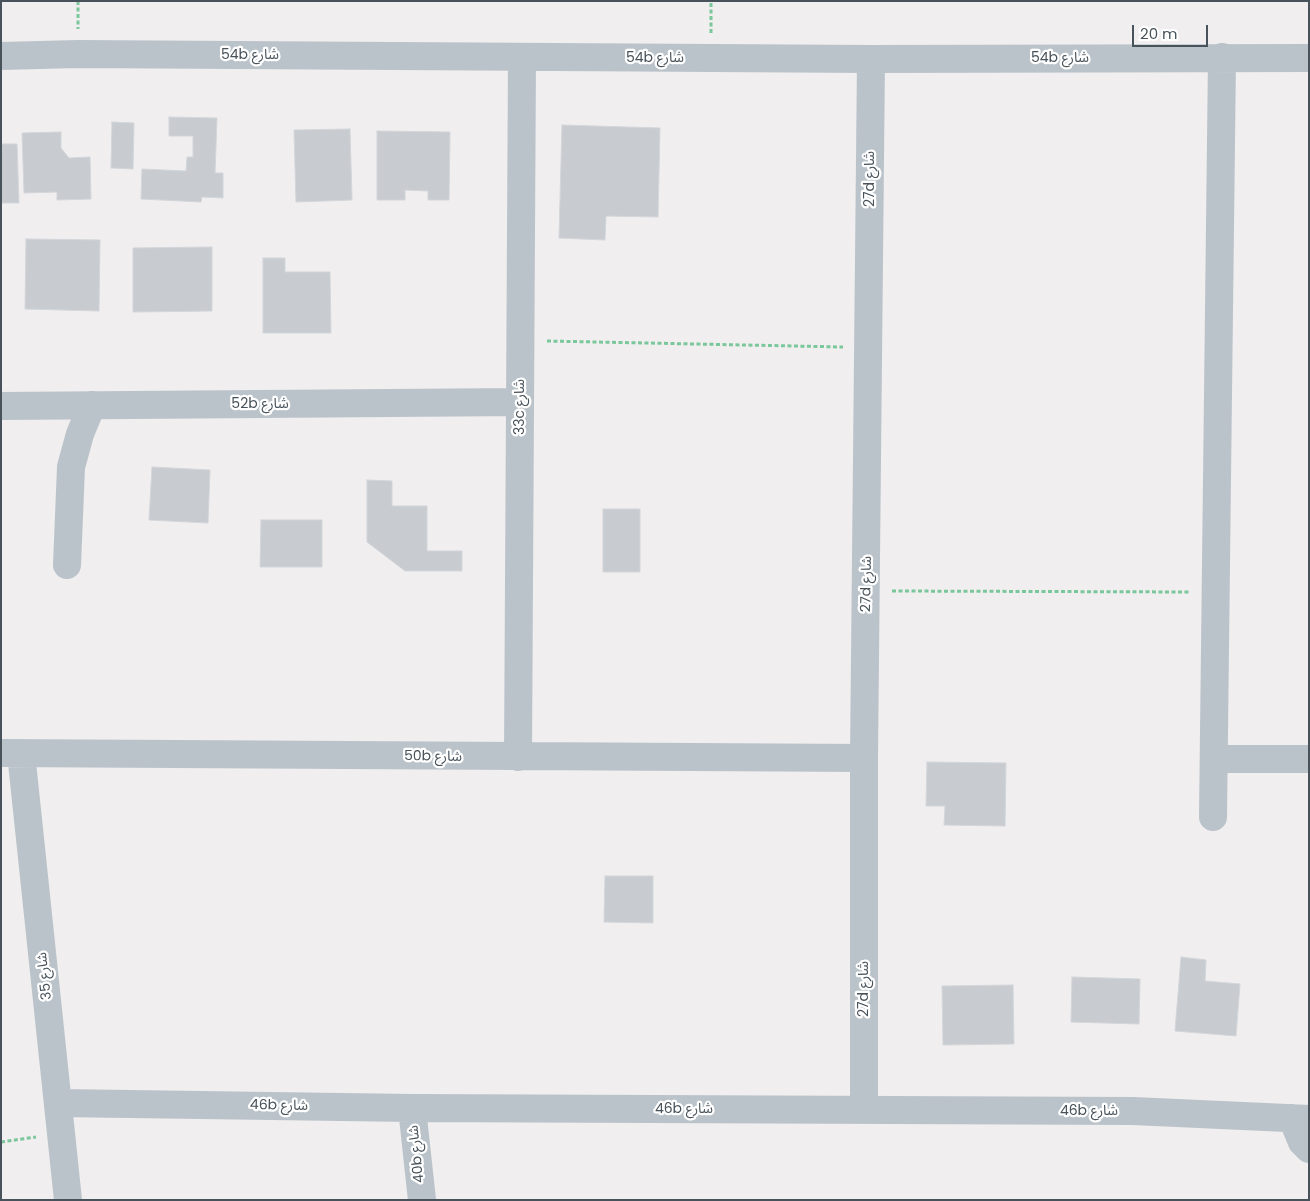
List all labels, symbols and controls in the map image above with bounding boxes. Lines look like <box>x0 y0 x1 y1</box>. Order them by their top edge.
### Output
scale bar <box>1135 15 1211 47</box>
text: 20 m <box>1140 23 1178 44</box>
street label: 54b شارع <box>221 47 279 63</box>
street label: 54b شارع <box>626 50 684 66</box>
street label: 54b شارع <box>1031 50 1089 66</box>
street label: 27d شارع <box>862 151 878 207</box>
street label: 33c شارع <box>512 379 528 435</box>
street label: 52b شارع <box>231 396 289 412</box>
street label: 27d شارع <box>858 556 876 612</box>
street label: 50b شارع <box>404 748 462 766</box>
street label: شارع 35 <box>34 951 56 1001</box>
street label: 27d شارع <box>856 961 872 1017</box>
street label: 46b شارع <box>250 1097 308 1115</box>
street label: 46b شارع <box>655 1101 713 1117</box>
street label: 46b شارع <box>1060 1103 1118 1119</box>
street label: 40b شارع <box>406 1124 428 1184</box>

